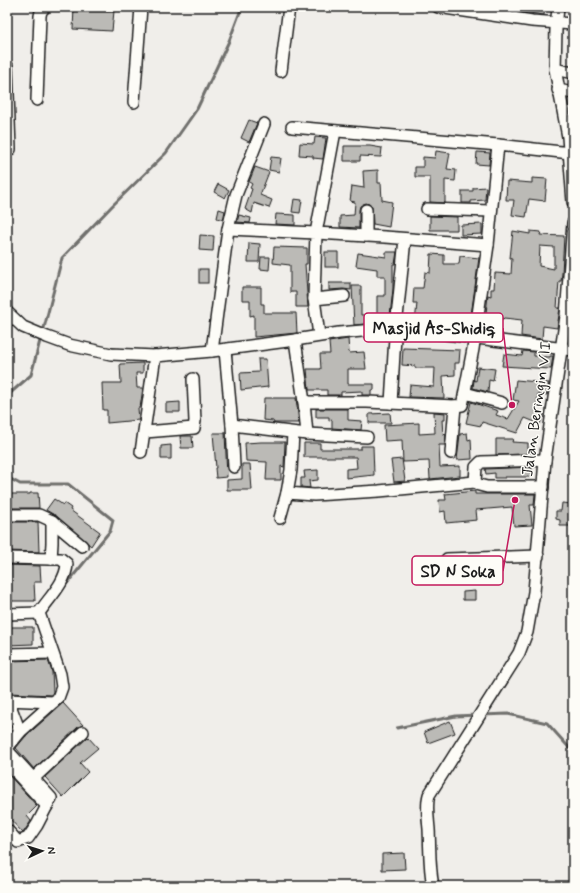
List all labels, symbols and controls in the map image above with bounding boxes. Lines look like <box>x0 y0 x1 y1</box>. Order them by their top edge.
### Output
callout: Masjid As-Shidiq <box>364 313 503 342</box>
text: Masjid As-Shidiq <box>373 318 496 341</box>
street label: Jalan Beringin VII <box>517 340 557 478</box>
callout: SD N Soka <box>412 556 503 585</box>
text: SD N Soka <box>420 561 496 583</box>
north arrow <box>22 831 62 871</box>
text: N <box>44 846 58 855</box>

